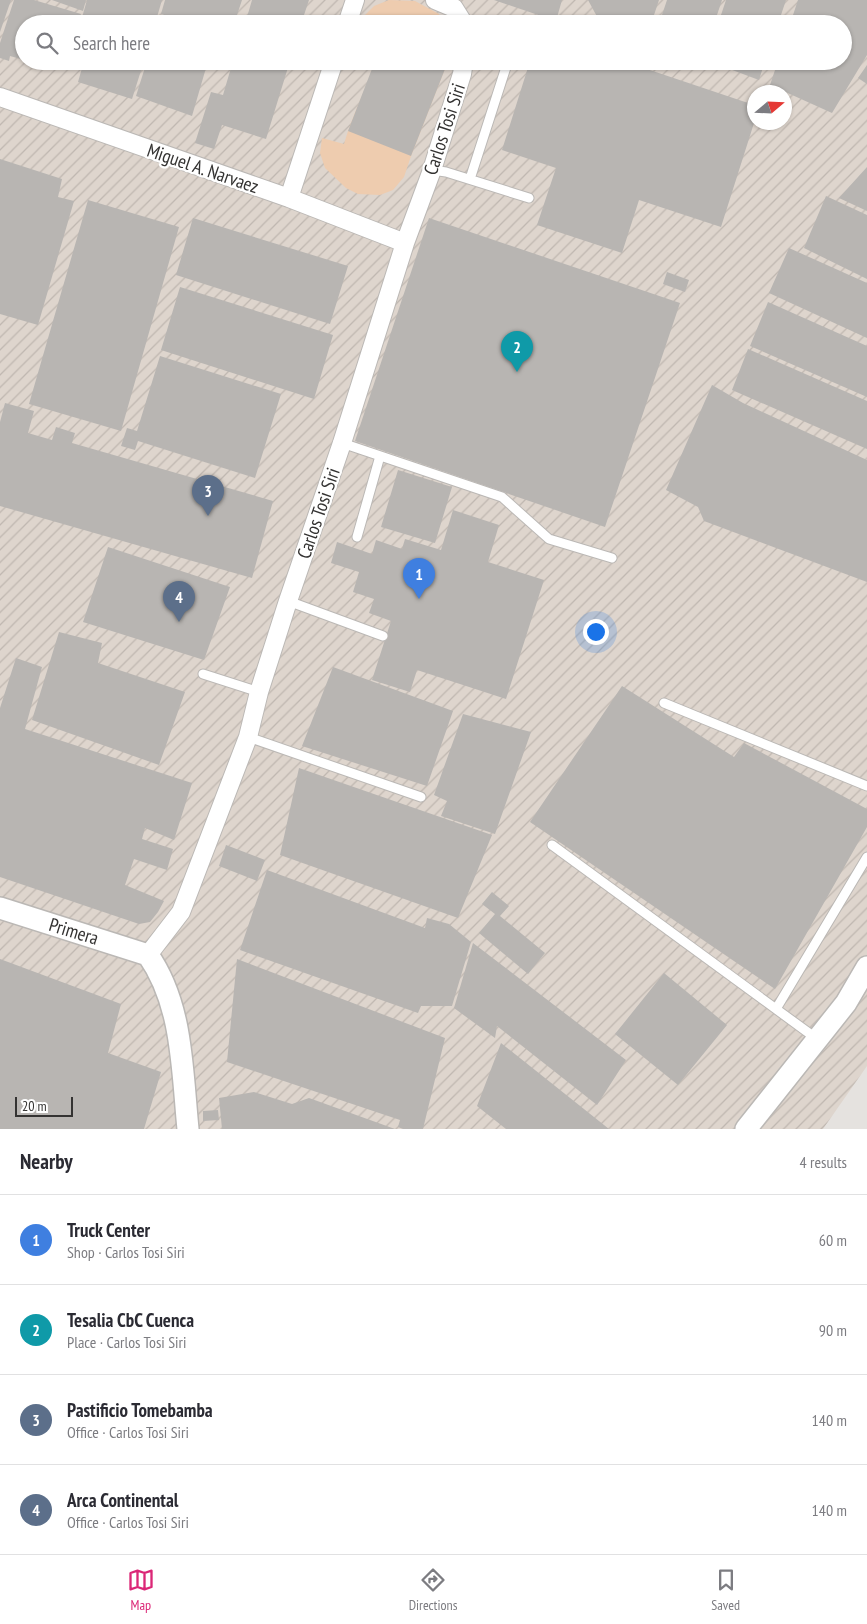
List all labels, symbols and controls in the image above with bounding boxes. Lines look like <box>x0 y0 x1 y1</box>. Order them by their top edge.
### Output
search box <box>15 15 852 70</box>
icon: search <box>33 29 61 57</box>
text: Search here <box>73 31 150 55</box>
street label: Carlos Tosi Siri <box>418 80 470 178</box>
north arrow <box>747 85 792 130</box>
street label: Miguel A. Narvaez <box>144 138 262 198</box>
pin: 2 <box>501 331 533 372</box>
street label: Carlos Tosi Siri <box>291 464 345 562</box>
pin: 3 <box>192 475 224 516</box>
pin: 1 <box>403 558 435 599</box>
pin: 4 <box>163 581 195 622</box>
your location <box>583 619 609 645</box>
street label: Primera <box>46 912 102 950</box>
scale bar <box>15 1094 72 1117</box>
text: 20 m <box>22 1097 47 1115</box>
text: Nearby <box>20 1148 73 1175</box>
text: 4 results <box>800 1152 847 1172</box>
text: Truck Center <box>67 1218 150 1242</box>
text: 1 <box>32 1230 40 1250</box>
text: 60 m <box>819 1230 847 1250</box>
text: Shop · Carlos Tosi Siri <box>67 1242 185 1262</box>
text: Tesalia CbC Cuenca <box>67 1308 194 1332</box>
text: 2 <box>32 1320 40 1340</box>
text: 90 m <box>819 1320 847 1340</box>
text: Place · Carlos Tosi Siri <box>67 1332 186 1352</box>
text: Pastificio Tomebamba <box>67 1398 213 1422</box>
text: 3 <box>32 1410 40 1430</box>
text: 140 m <box>812 1410 847 1430</box>
text: Office · Carlos Tosi Siri <box>67 1422 189 1442</box>
text: Arca Continental <box>67 1488 178 1512</box>
text: 4 <box>32 1500 40 1520</box>
text: 140 m <box>812 1500 847 1520</box>
text: Office · Carlos Tosi Siri <box>67 1512 189 1532</box>
tab: Map <box>127 1566 155 1614</box>
tab: Directions <box>409 1566 457 1614</box>
tab: Saved <box>711 1566 740 1614</box>

